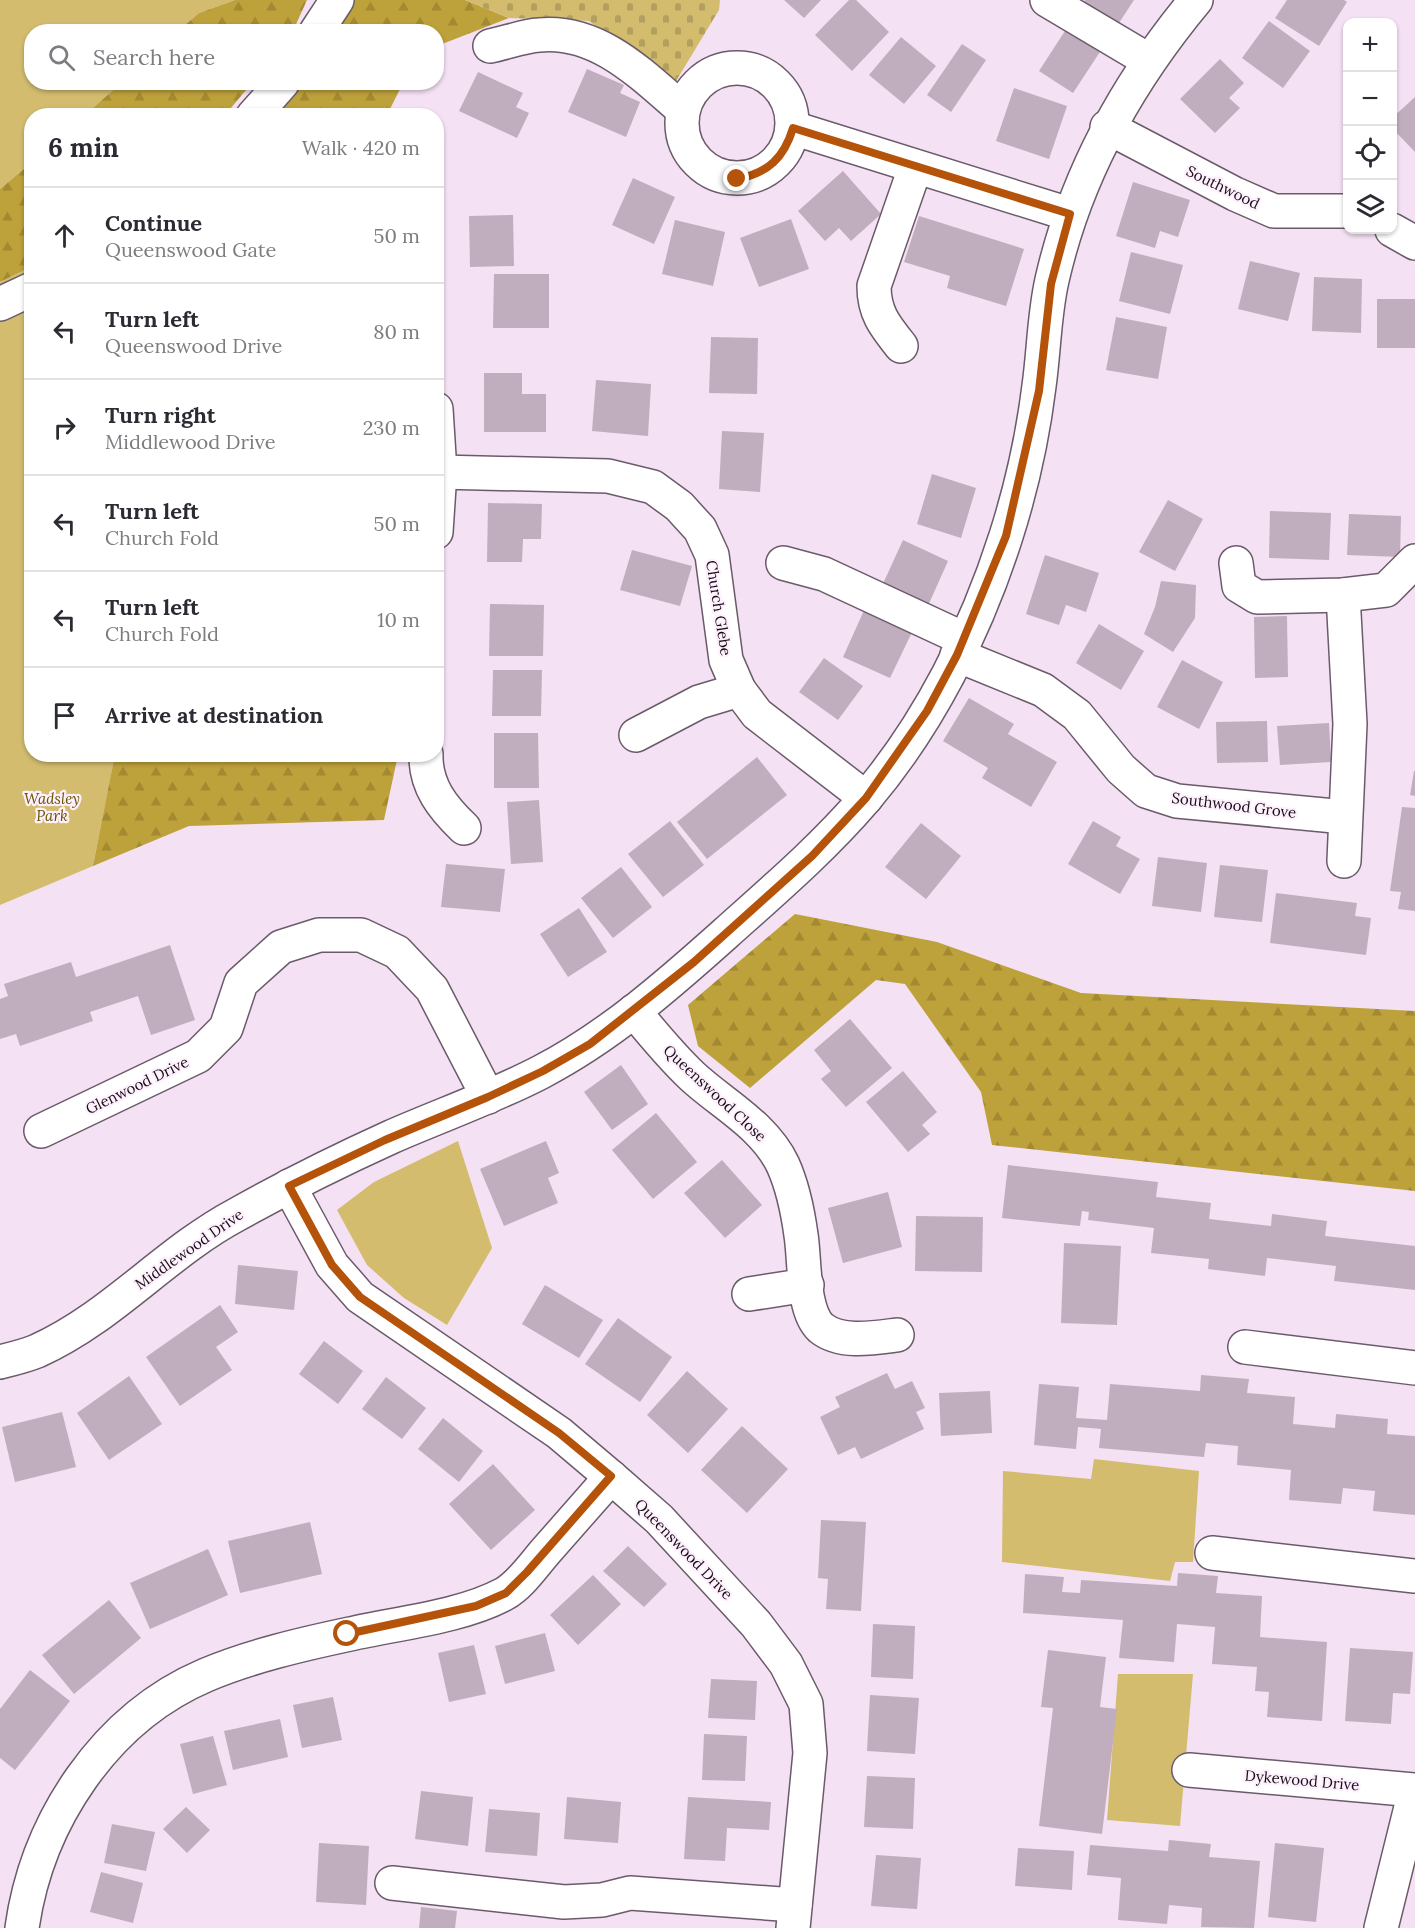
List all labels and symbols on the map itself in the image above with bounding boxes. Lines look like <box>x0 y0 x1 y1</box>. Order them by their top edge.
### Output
street label: Southwood <box>1183 161 1263 213</box>
route end <box>723 165 749 191</box>
street label: Church Glebe <box>702 559 736 657</box>
street label: Southwood Grove <box>1171 788 1297 822</box>
park label: Wadsley Park <box>24 789 80 825</box>
street label: Queenswood Close <box>660 1040 770 1146</box>
street label: Glenwood Drive <box>82 1052 192 1118</box>
street label: Middlewood Drive <box>131 1205 247 1293</box>
street label: Queenswood Drive <box>631 1495 737 1603</box>
route start <box>333 1620 359 1646</box>
street label: Dykewood Drive <box>1244 1766 1360 1794</box>

